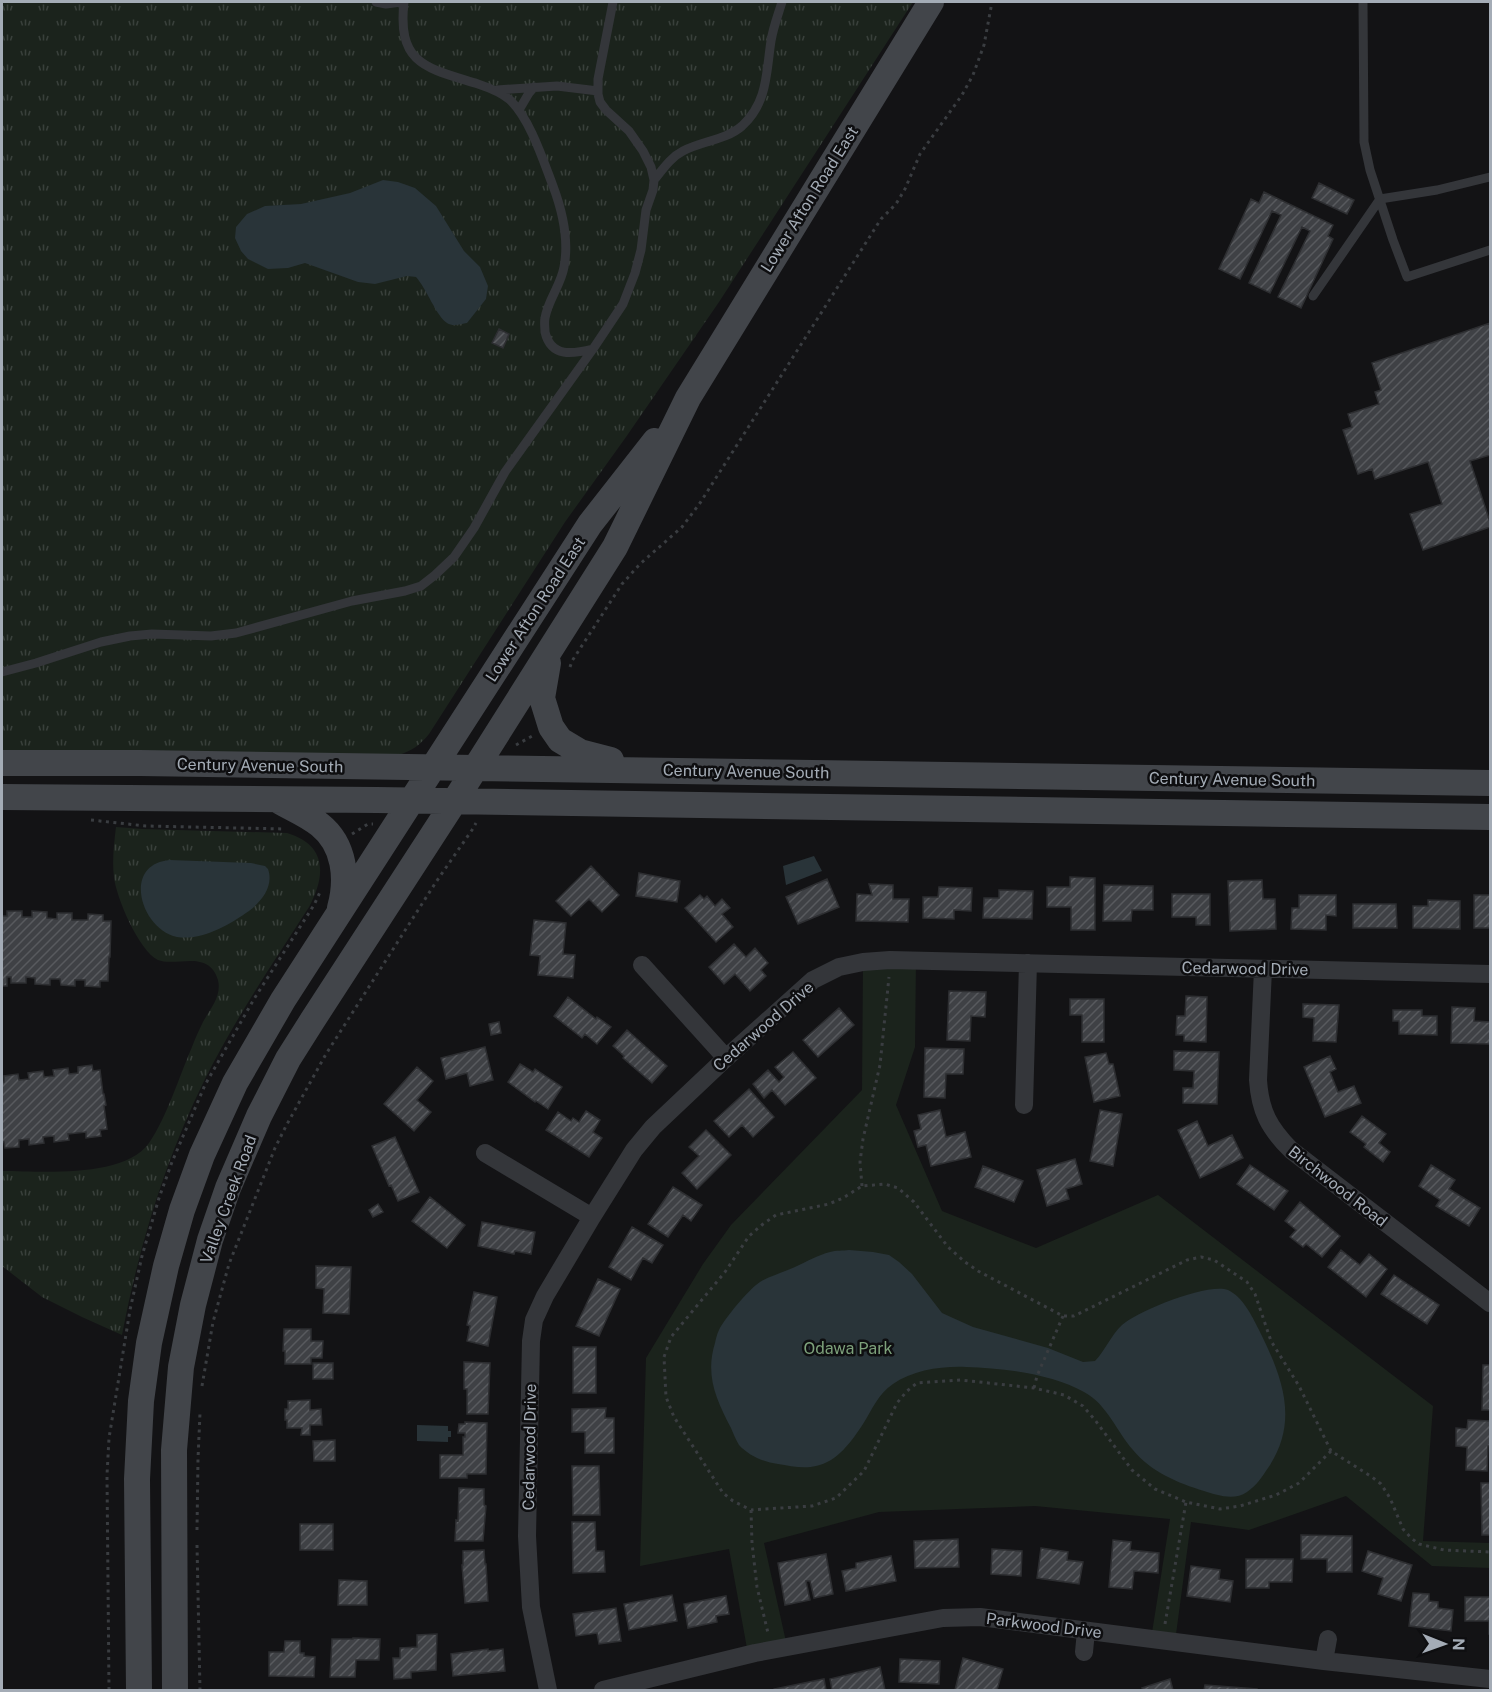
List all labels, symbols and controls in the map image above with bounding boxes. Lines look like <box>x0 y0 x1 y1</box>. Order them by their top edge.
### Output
street label: Lower Afton Road East <box>757 123 862 276</box>
street label: Lower Afton Road East <box>482 533 589 685</box>
street label: Century Avenue South <box>177 755 343 776</box>
street label: Century Avenue South <box>663 761 829 782</box>
street label: Century Avenue South <box>1149 769 1315 790</box>
street label: Cedarwood Drive <box>1181 958 1309 979</box>
street label: Cedarwood Drive <box>709 978 818 1075</box>
street label: Valley Creek Road <box>196 1132 261 1266</box>
street label: Birchwood Road <box>1284 1142 1391 1231</box>
park label: Odawa Park <box>804 1339 892 1358</box>
street label: Cedarwood Drive <box>519 1383 540 1511</box>
street label: Parkwood Drive <box>985 1609 1103 1642</box>
north arrow <box>1414 1614 1474 1674</box>
text: N <box>1449 1638 1468 1651</box>

